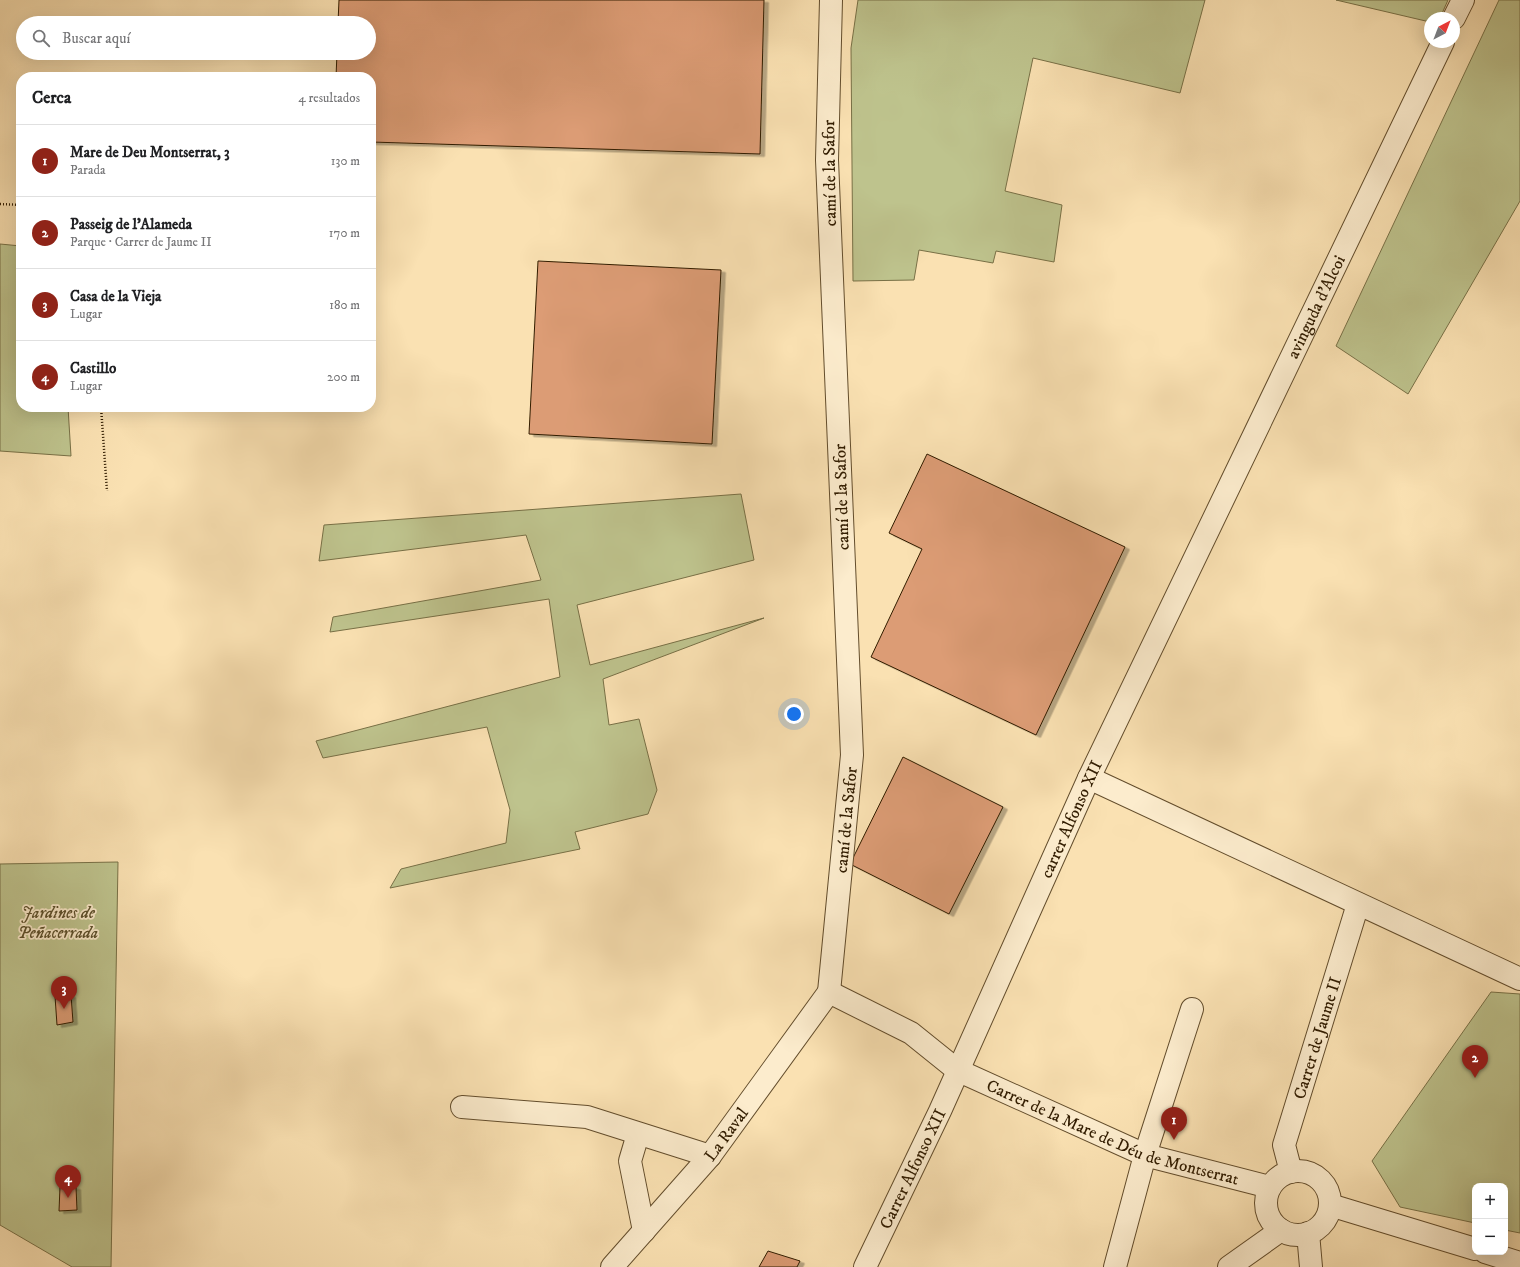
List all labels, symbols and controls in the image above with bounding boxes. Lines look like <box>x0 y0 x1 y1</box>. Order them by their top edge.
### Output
north arrow <box>1424 12 1460 48</box>
search box <box>16 16 376 60</box>
icon: search <box>30 27 52 49</box>
text: Buscar aquí <box>62 29 130 48</box>
text: Cerca <box>32 87 71 109</box>
text: 4 resultados <box>298 90 360 106</box>
street label: camí de la Safor <box>818 119 842 226</box>
text: Mare de Deu Montserrat, 3 <box>70 143 230 162</box>
text: 1 <box>43 153 47 169</box>
text: 130 m <box>331 153 360 169</box>
text: Parada <box>70 162 105 178</box>
text: Passeig de l'Alameda <box>70 215 192 234</box>
text: 2 <box>42 225 48 241</box>
text: 170 m <box>329 225 360 241</box>
text: Parque · Carrer de Jaume II <box>70 234 212 250</box>
street label: avinguda d'Alcoi <box>1282 252 1351 362</box>
text: Casa de la Vieja <box>70 287 161 306</box>
text: 3 <box>43 297 47 313</box>
text: 180 m <box>329 297 360 313</box>
text: Lugar <box>70 306 102 322</box>
text: Castillo <box>70 359 116 378</box>
text: 4 <box>41 369 49 385</box>
text: 200 m <box>327 369 360 385</box>
text: Lugar <box>70 378 102 394</box>
street label: camí de la Safor <box>829 443 855 551</box>
your location <box>784 704 804 724</box>
street label: carrer Alfonso XII <box>1036 757 1108 882</box>
street label: camí de la Safor <box>831 765 863 874</box>
park label: Jardines de Peñacerrada <box>18 902 98 944</box>
street label: Carrer de Jaume II <box>1289 974 1347 1102</box>
pin: 3 <box>51 976 77 1009</box>
pin: 2 <box>1462 1045 1488 1078</box>
street label: Carrer de la Mare de Déu de Montserrat <box>983 1075 1242 1191</box>
street label: La Raval <box>700 1103 754 1166</box>
street label: Carrer Alfonso XII <box>875 1106 951 1233</box>
pin: 1 <box>1161 1107 1187 1140</box>
pin: 4 <box>55 1165 81 1198</box>
map controls <box>1472 1183 1508 1255</box>
button: + <box>1472 1183 1508 1219</box>
button: − <box>1472 1219 1508 1255</box>

